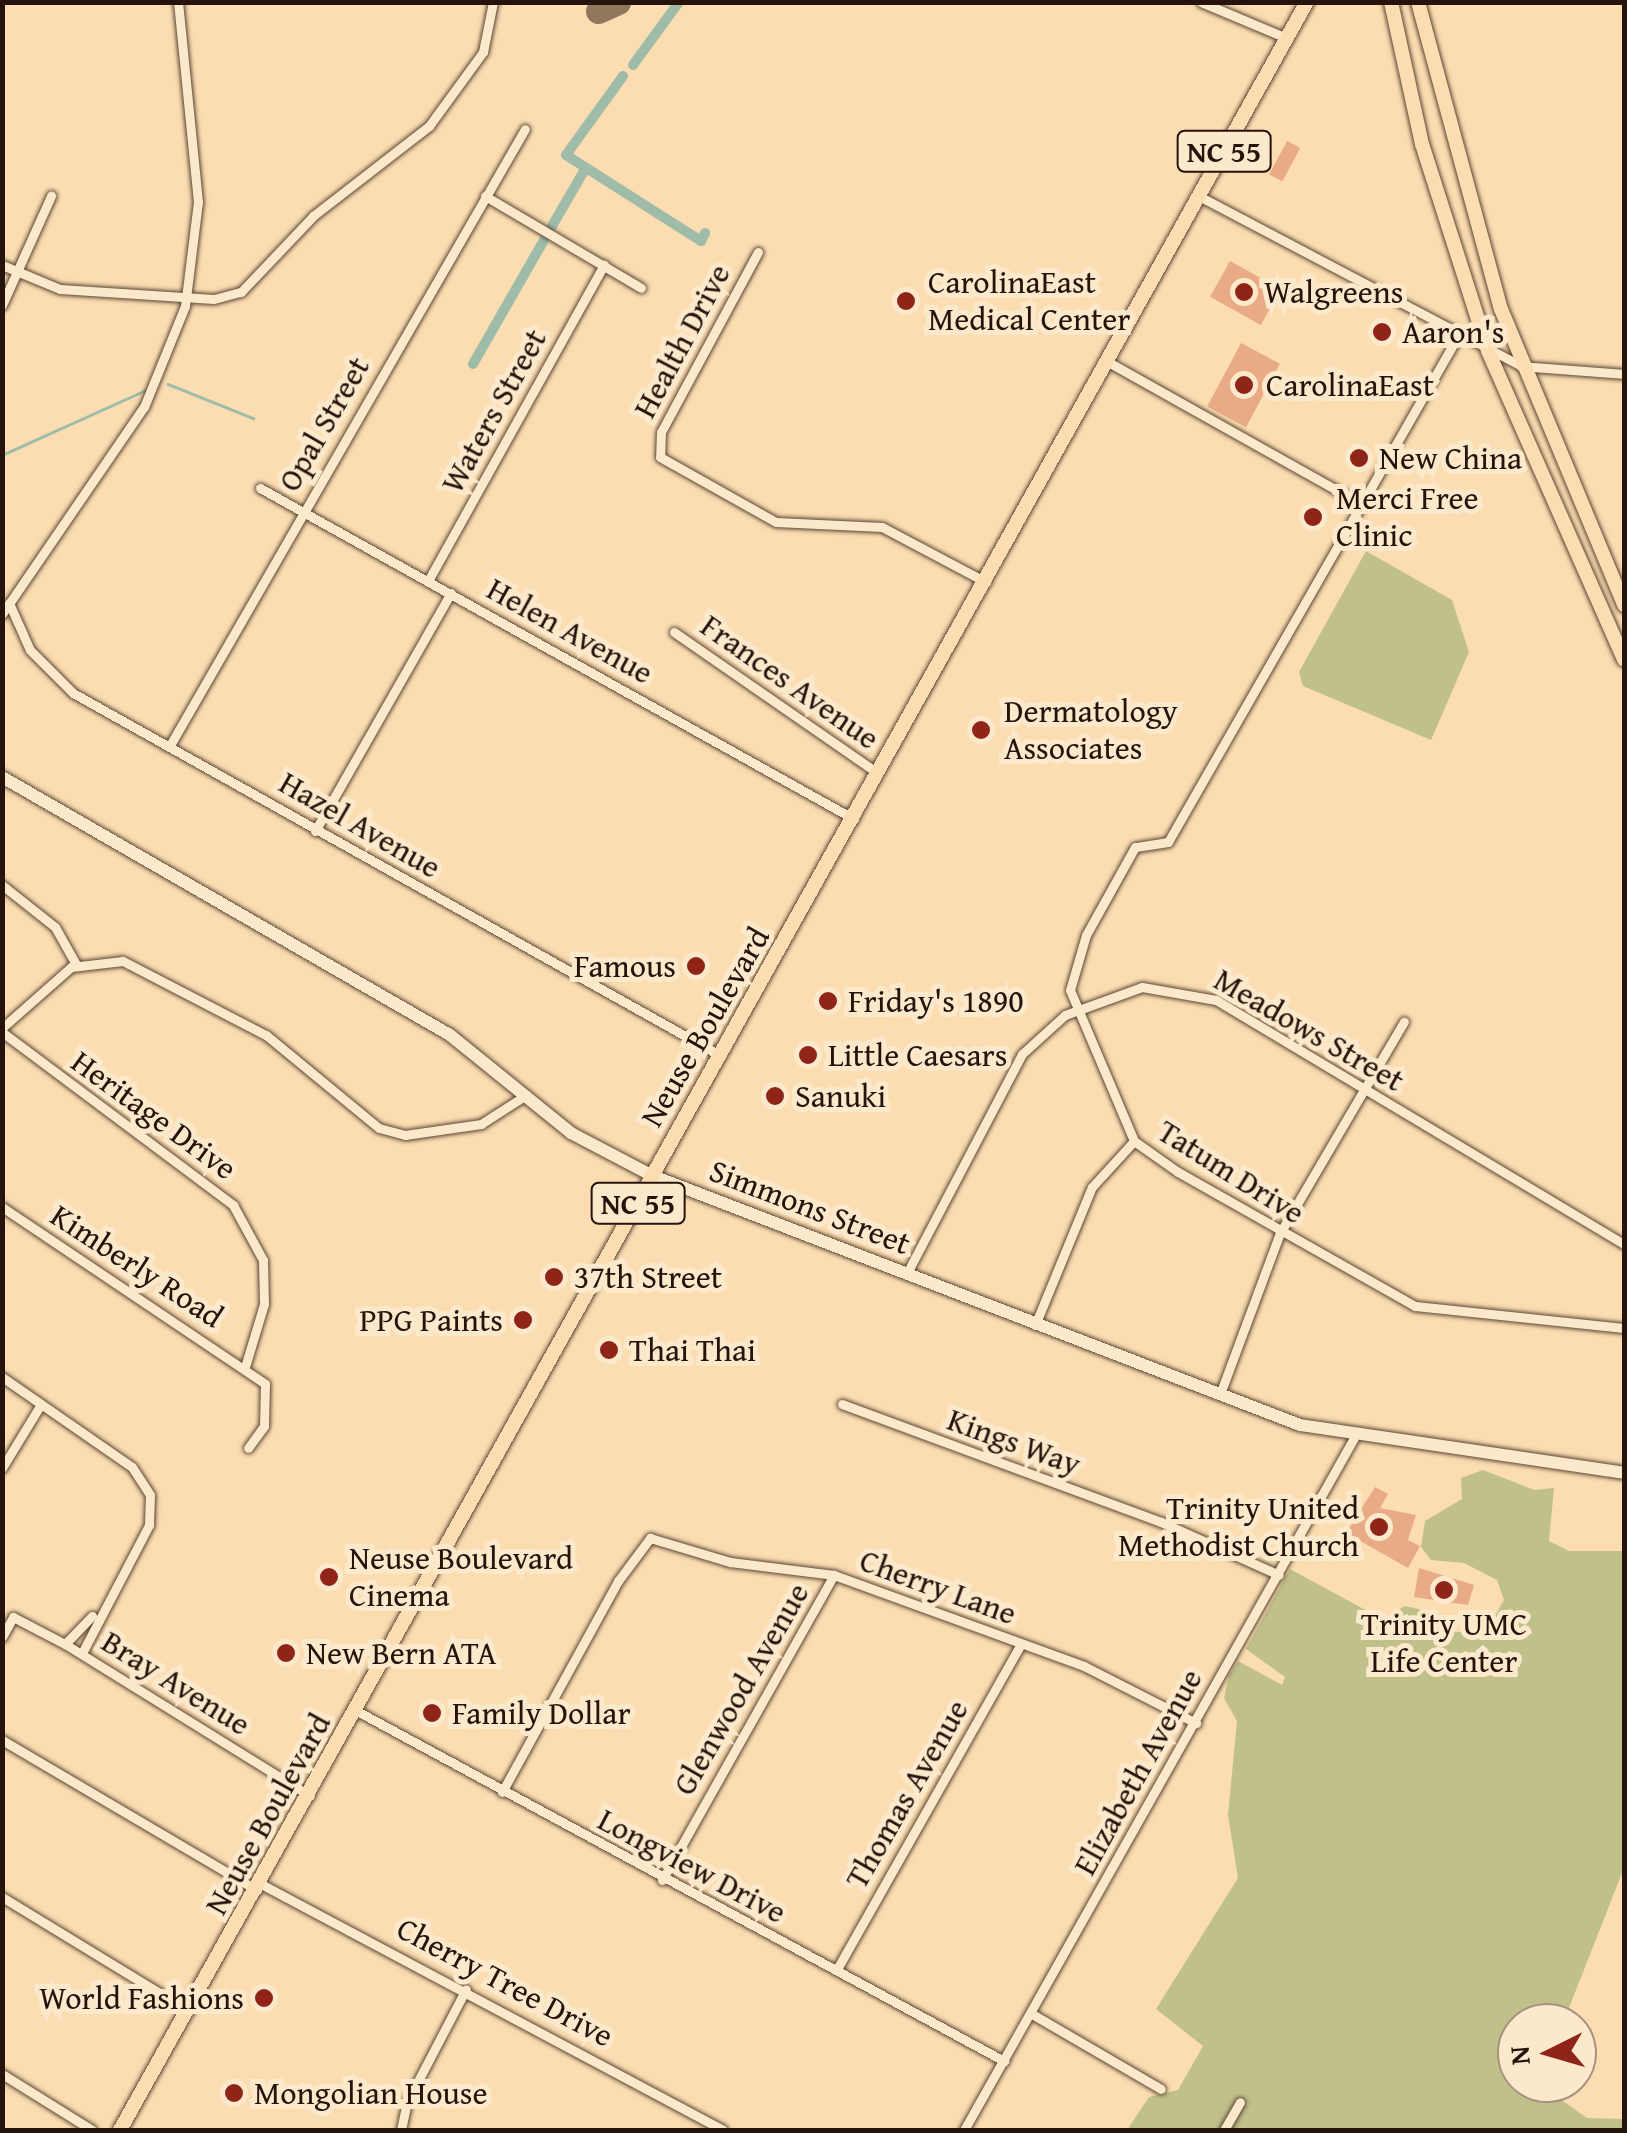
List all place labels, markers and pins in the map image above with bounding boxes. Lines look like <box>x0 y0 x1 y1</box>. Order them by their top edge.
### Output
place label: CarolinaEast Medical Center <box>928 264 1131 339</box>
place label: Walgreens <box>1264 273 1403 311</box>
marker: Walgreens <box>1233 281 1255 303</box>
marker: CarolinaEast Medical Center <box>893 288 919 314</box>
place label: Aaron's <box>1402 313 1504 351</box>
marker: Aaron's <box>1371 321 1393 343</box>
place label: CarolinaEast <box>1266 366 1434 404</box>
marker: CarolinaEast <box>1231 372 1257 398</box>
place label: New China <box>1379 439 1522 477</box>
marker: New China <box>1348 447 1370 469</box>
place label: Merci Free Clinic <box>1336 480 1479 555</box>
marker: Merci Free Clinic <box>1300 504 1326 530</box>
place label: Dermatology Associates <box>1004 693 1178 768</box>
marker: Dermatology Associates <box>968 717 994 743</box>
place label: Famous <box>574 947 676 985</box>
marker: Famous <box>685 955 707 977</box>
place label: Friday's 1890 <box>848 982 1024 1020</box>
marker: Friday's 1890 <box>817 990 839 1012</box>
place label: Little Caesars <box>828 1036 1007 1074</box>
marker: Little Caesars <box>797 1044 819 1066</box>
place label: Sanuki <box>795 1077 886 1115</box>
marker: Sanuki <box>764 1085 786 1107</box>
place label: 37th Street <box>574 1258 722 1296</box>
marker: 37th Street <box>543 1266 565 1288</box>
place label: PPG Paints <box>359 1301 503 1339</box>
marker: PPG Paints <box>512 1309 534 1331</box>
place label: Thai Thai <box>629 1331 756 1369</box>
marker: Thai Thai <box>598 1339 620 1361</box>
place label: Trinity United Methodist Church <box>1118 1490 1359 1565</box>
marker: Trinity United Methodist Church <box>1368 1516 1390 1538</box>
place label: Neuse Boulevard Cinema <box>349 1540 573 1615</box>
marker: Neuse Boulevard Cinema <box>318 1566 340 1588</box>
marker: Trinity UMC Life Center <box>1433 1579 1455 1601</box>
place label: Trinity UMC Life Center <box>1361 1606 1527 1681</box>
place label: New Bern ATA <box>306 1634 496 1672</box>
marker: New Bern ATA <box>275 1642 297 1664</box>
place label: Family Dollar <box>452 1694 631 1732</box>
marker: Family Dollar <box>421 1702 443 1724</box>
place label: World Fashions <box>39 1979 244 2017</box>
marker: World Fashions <box>253 1987 275 2009</box>
place label: Mongolian House <box>254 2074 487 2112</box>
marker: Mongolian House <box>223 2082 245 2104</box>

